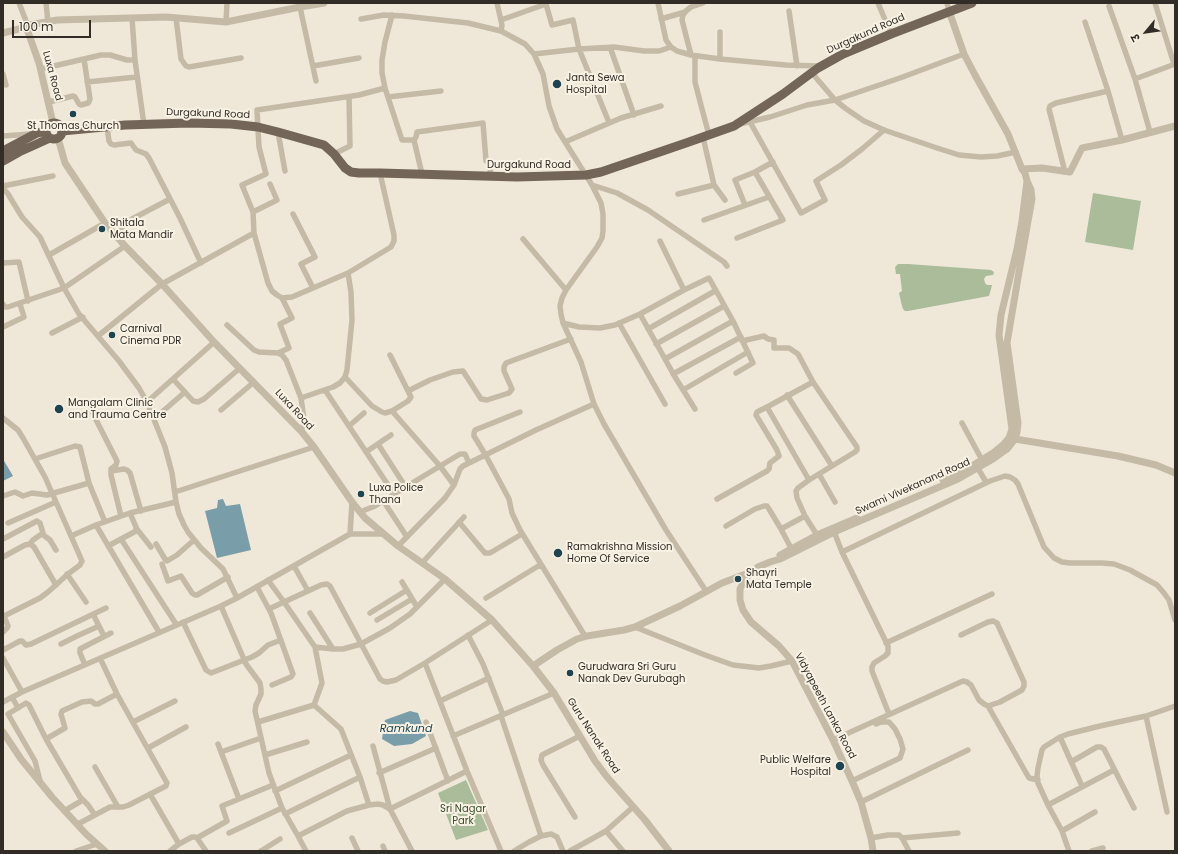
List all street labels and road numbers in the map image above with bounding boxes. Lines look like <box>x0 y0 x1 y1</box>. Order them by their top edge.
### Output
street label: Durgakund Road <box>825 11 907 57</box>
street label: Luxa Road <box>40 50 64 102</box>
street label: Durgakund Road <box>166 107 250 121</box>
street label: Durgakund Road <box>487 159 571 171</box>
street label: Luxa Road <box>272 387 316 433</box>
street label: Swami Vivekanand Road <box>854 456 972 518</box>
street label: Vidyapeeth Lanka Road <box>792 651 858 761</box>
street label: Guru Nanak Road <box>564 696 622 776</box>

